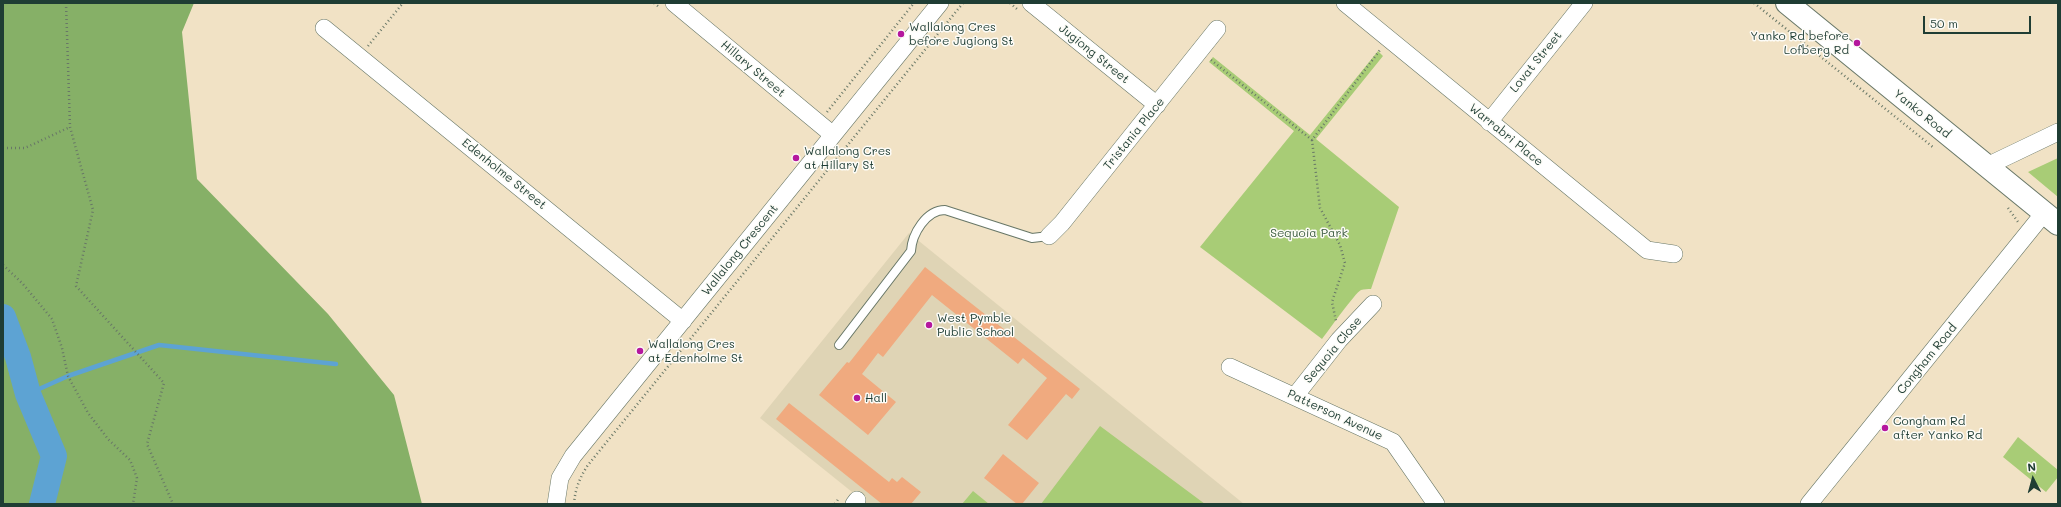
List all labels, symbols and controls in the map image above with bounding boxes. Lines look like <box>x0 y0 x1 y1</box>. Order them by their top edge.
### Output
scale bar <box>1925 8 2033 34</box>
text: 50 m <box>1930 15 1958 31</box>
place label: Wallalong Cres before Jugiong St <box>909 20 1014 48</box>
street label: Jugiong Street <box>1056 21 1132 87</box>
street label: Lovat Street <box>1507 28 1565 96</box>
marker: Wallalong Cres before Jugiong St <box>896 29 906 39</box>
place label: Yanko Rd before Lofberg Rd <box>1750 29 1849 57</box>
street label: Hillary Street <box>718 38 788 100</box>
marker: Yanko Rd before Lofberg Rd <box>1852 38 1862 48</box>
street label: Yanko Road <box>1891 87 1953 141</box>
street label: Tristania Place <box>1100 95 1168 173</box>
street label: Warrabri Place <box>1466 101 1546 169</box>
street label: Edenholme Street <box>459 136 549 212</box>
place label: Wallalong Cres at Hillary St <box>804 144 891 172</box>
marker: Wallalong Cres at Hillary St <box>791 153 801 163</box>
street label: Wallalong Crescent <box>699 201 781 299</box>
park label: Sequoia Park <box>1270 226 1348 240</box>
place label: West Pymble Public School <box>937 311 1014 339</box>
street label: Sequoia Close <box>1301 314 1365 386</box>
marker: West Pymble Public School <box>924 320 934 330</box>
street label: Congham Road <box>1894 321 1960 397</box>
place label: Wallalong Cres at Edenholme St <box>648 337 743 365</box>
marker: Wallalong Cres at Edenholme St <box>635 346 645 356</box>
street label: Patterson Avenue <box>1285 387 1385 443</box>
place label: Hall <box>865 391 887 405</box>
marker: Hall <box>852 393 862 403</box>
place label: Congham Rd after Yanko Rd <box>1893 414 1982 442</box>
marker: Congham Rd after Yanko Rd <box>1880 423 1890 433</box>
north arrow <box>2013 459 2053 499</box>
text: N <box>2027 459 2037 474</box>

